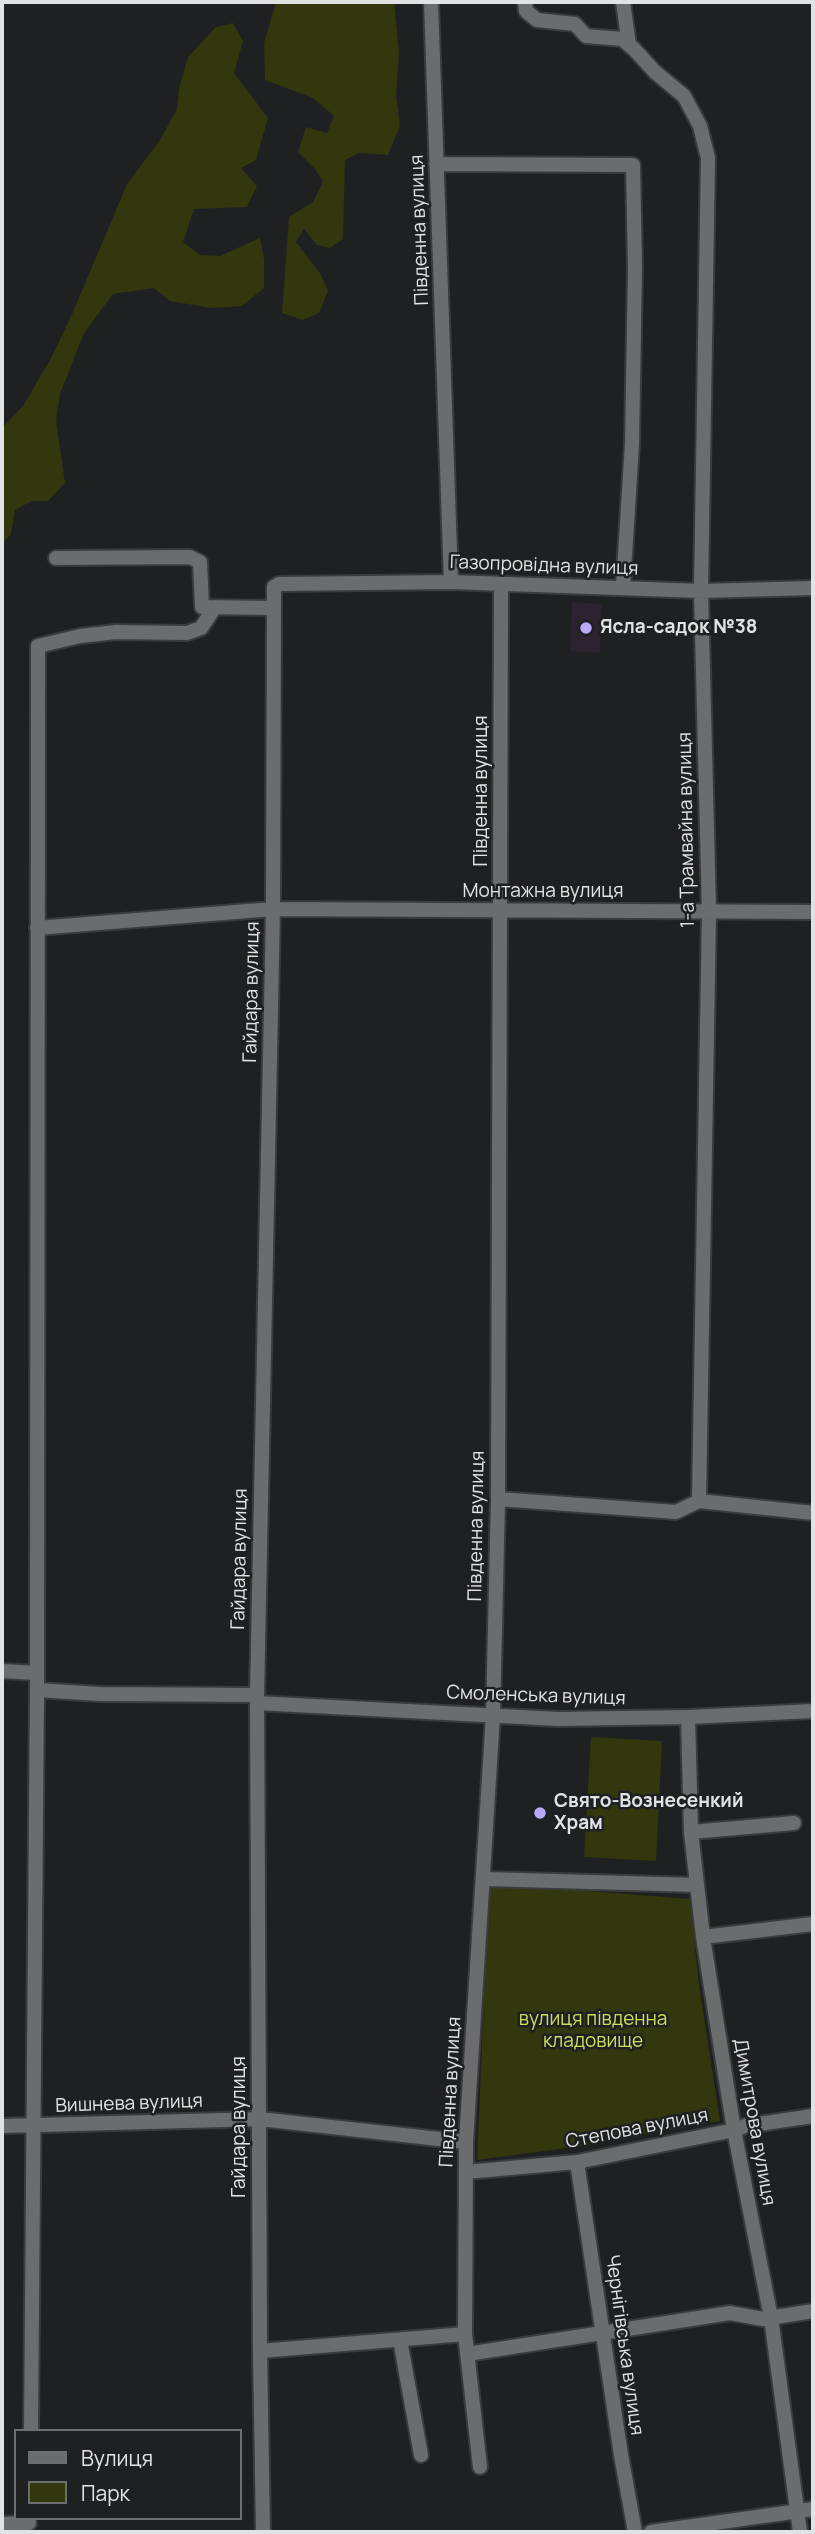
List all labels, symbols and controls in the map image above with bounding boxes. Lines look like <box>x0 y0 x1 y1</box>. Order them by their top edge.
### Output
street label: Південна вулиця <box>406 154 434 306</box>
street label: Газопровідна вулиця <box>449 551 639 581</box>
place label: Ясла-садок №38 <box>600 617 757 639</box>
marker: Ясла-садок №38 <box>578 620 594 636</box>
street label: Південна вулиця <box>471 716 493 866</box>
street label: 1-а Трамвайна вулиця <box>674 732 700 928</box>
street label: Монтажна вулиця <box>463 881 623 903</box>
street label: Гайдара вулиця <box>239 921 265 1063</box>
street label: Південна вулиця <box>464 1450 490 1602</box>
street label: Гайдара вулиця <box>227 1488 253 1630</box>
street label: Смоленська вулиця <box>446 1681 626 1711</box>
place label: Свято-Вознесенкий Храм <box>554 1791 743 1835</box>
marker: Свято-Вознесенкий Храм <box>532 1805 548 1821</box>
park label: вулиця південна кладовище <box>519 2009 667 2053</box>
street label: Південна вулиця <box>436 2016 466 2168</box>
street label: Димитрова вулиця <box>728 2037 780 2207</box>
street label: Гайдара вулиця <box>229 2056 251 2198</box>
street label: Вишнева вулиця <box>55 2090 203 2118</box>
street label: Степова вулиця <box>564 2104 710 2154</box>
street label: Чернігівська вулиця <box>600 2253 648 2437</box>
legend <box>14 2429 242 2520</box>
text: Вулиця <box>81 2444 153 2472</box>
text: Парк <box>81 2479 130 2507</box>

